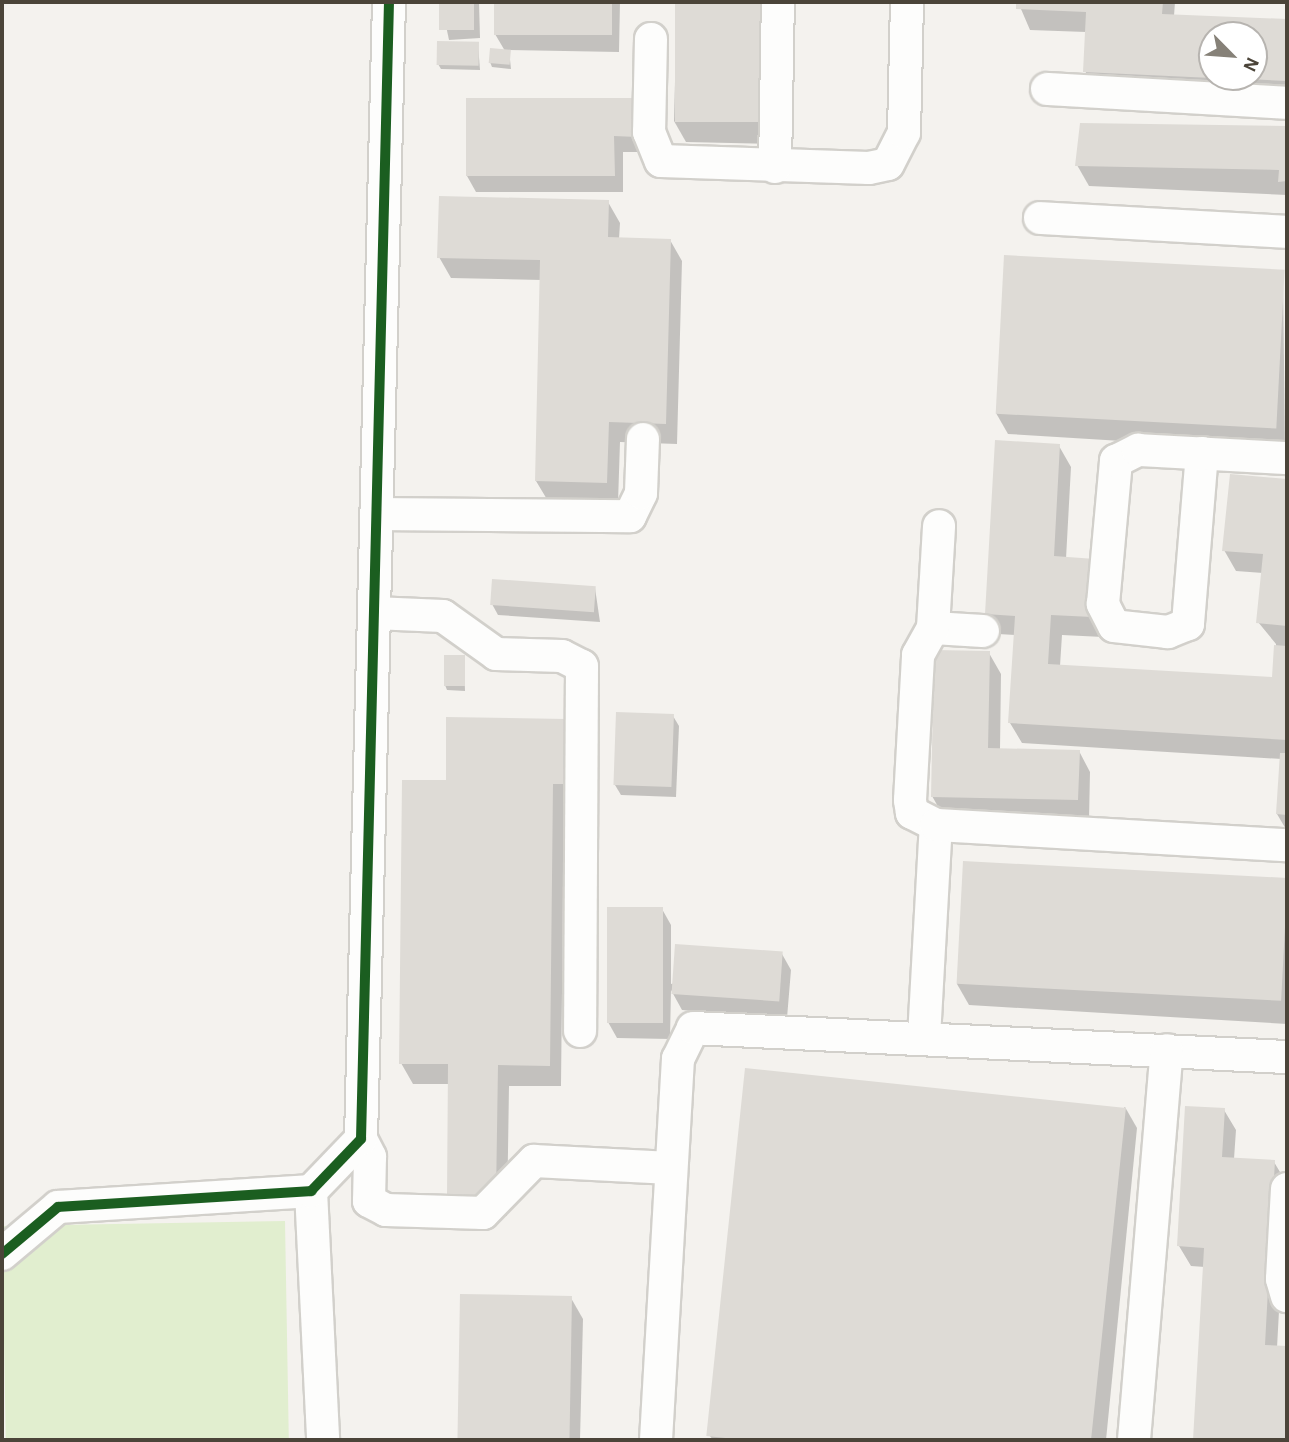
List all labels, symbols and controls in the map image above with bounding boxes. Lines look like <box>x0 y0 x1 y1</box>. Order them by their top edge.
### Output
north arrow <box>1198 21 1268 91</box>
text: N <box>1239 54 1262 74</box>

